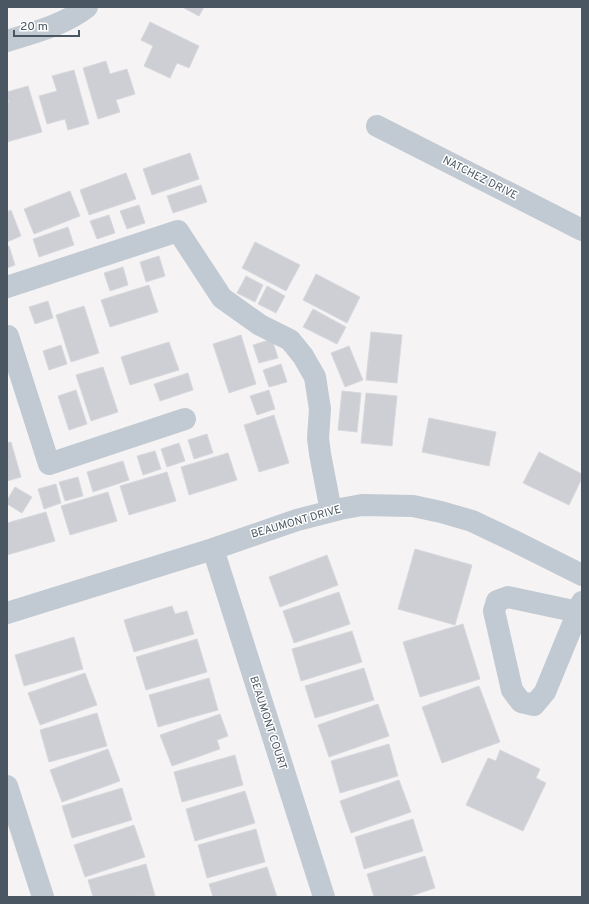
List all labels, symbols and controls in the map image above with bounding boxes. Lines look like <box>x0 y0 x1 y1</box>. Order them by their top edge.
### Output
scale bar <box>14 12 79 38</box>
text: 20 m <box>20 19 48 35</box>
street label: NATCHEZ DRIVE <box>440 153 520 203</box>
street label: BEAUMONT DRIVE <box>249 502 343 542</box>
street label: BEAUMONT COURT <box>246 674 290 772</box>

